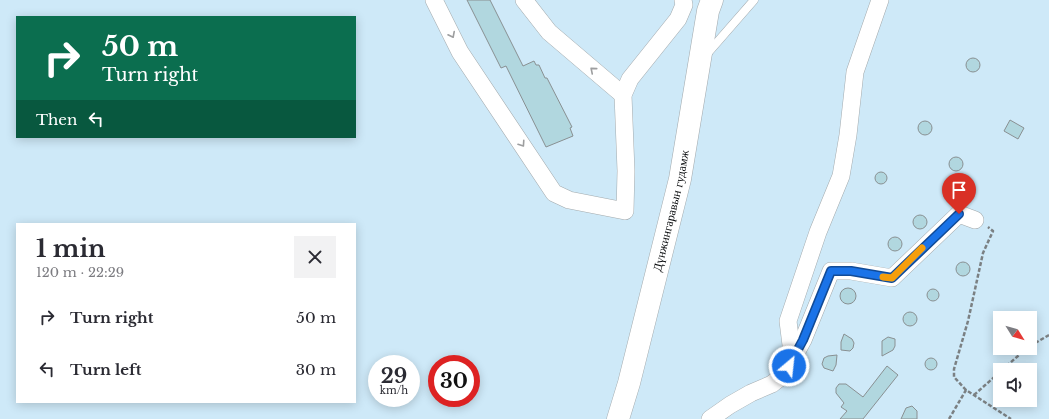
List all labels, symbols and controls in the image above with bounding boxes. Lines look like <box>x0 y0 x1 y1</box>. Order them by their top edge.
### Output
text: 50 m <box>102 29 178 64</box>
one-way arrow <box>447 31 454 38</box>
icon: right <box>36 32 88 84</box>
text: Turn right <box>102 64 198 86</box>
one-way arrow <box>590 67 598 74</box>
icon: left <box>85 108 107 130</box>
text: Then <box>36 110 77 129</box>
one-way arrow <box>517 140 525 147</box>
street label: Дүнжингаравын гудамж <box>649 148 692 273</box>
pin <box>942 173 976 214</box>
icon: arrive <box>948 179 970 201</box>
text: 1 min <box>36 234 106 263</box>
button: close <box>294 236 336 278</box>
text: 120 m · 22:29 <box>36 264 124 281</box>
icon: right <box>36 306 58 328</box>
text: Turn right <box>70 308 153 327</box>
text: 50 m <box>296 308 336 327</box>
north arrow <box>993 311 1037 355</box>
map controls <box>993 311 1037 407</box>
position arrow <box>768 345 810 387</box>
speed limit sign: 30 <box>428 355 480 407</box>
icon: left <box>36 358 58 380</box>
text: Turn left <box>70 360 141 379</box>
text: 30 m <box>296 360 336 379</box>
button: sound <box>993 363 1037 407</box>
text: 29 <box>381 364 407 388</box>
text: km/h <box>380 384 408 397</box>

